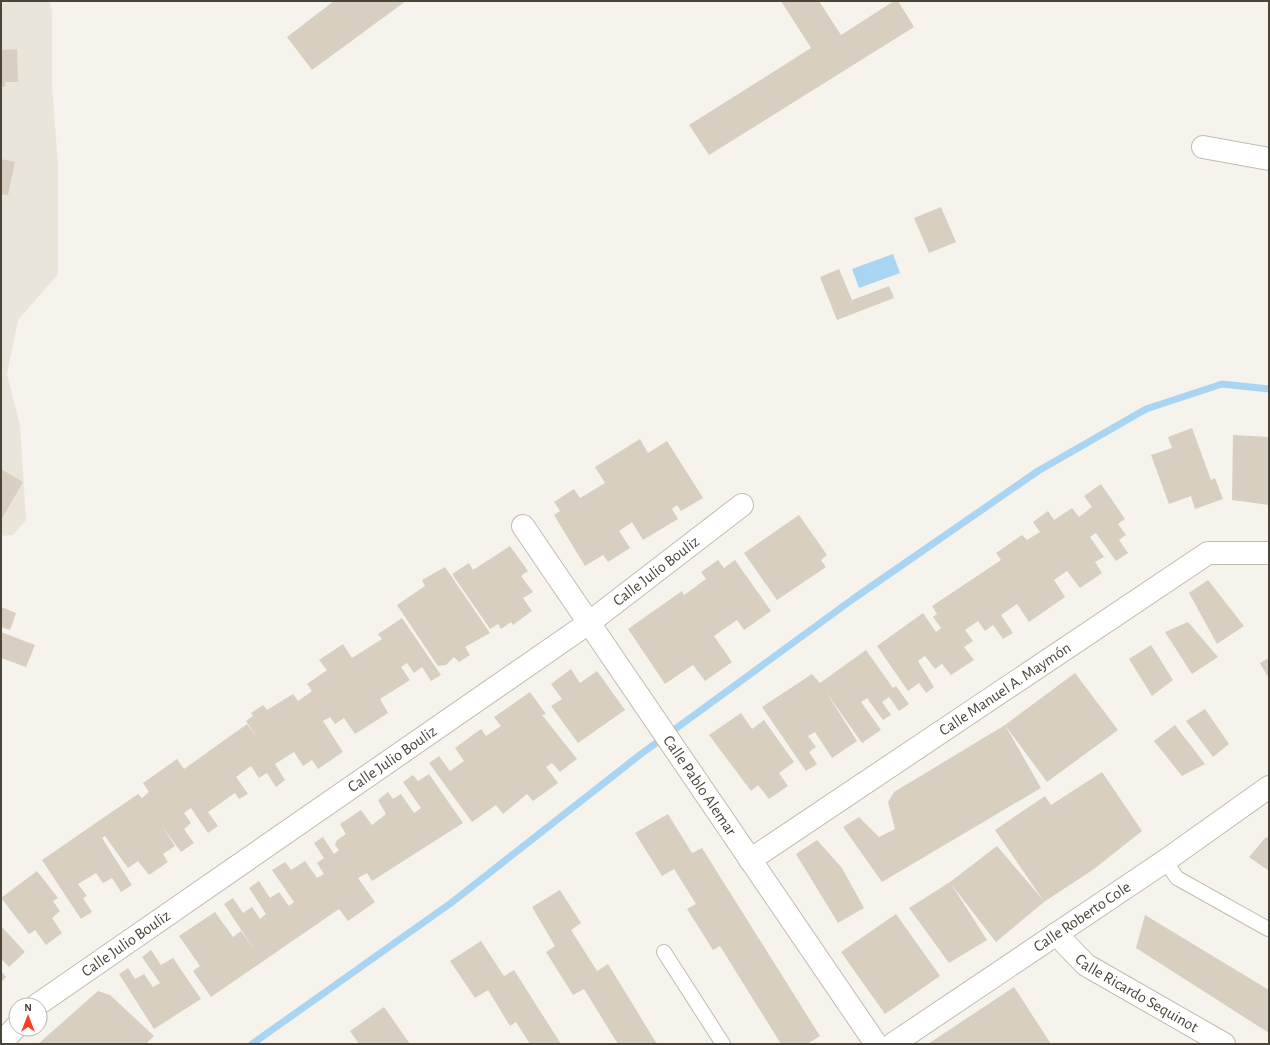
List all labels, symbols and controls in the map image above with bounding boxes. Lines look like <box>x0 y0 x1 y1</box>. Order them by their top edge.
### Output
street label: Calle Julio Bouliz <box>610 533 702 609</box>
street label: Calle Manuel A. Maymón <box>936 639 1074 739</box>
street label: Calle Julio Bouliz <box>345 723 440 795</box>
street label: Calle Pablo Alemar <box>660 732 740 839</box>
street label: Calle Roberto Cole <box>1031 878 1134 955</box>
street label: Calle Julio Bouliz <box>79 907 173 980</box>
street label: Calle Ricardo Sequinot <box>1072 951 1201 1035</box>
north arrow <box>8 997 48 1037</box>
text: N <box>24 1002 32 1013</box>

